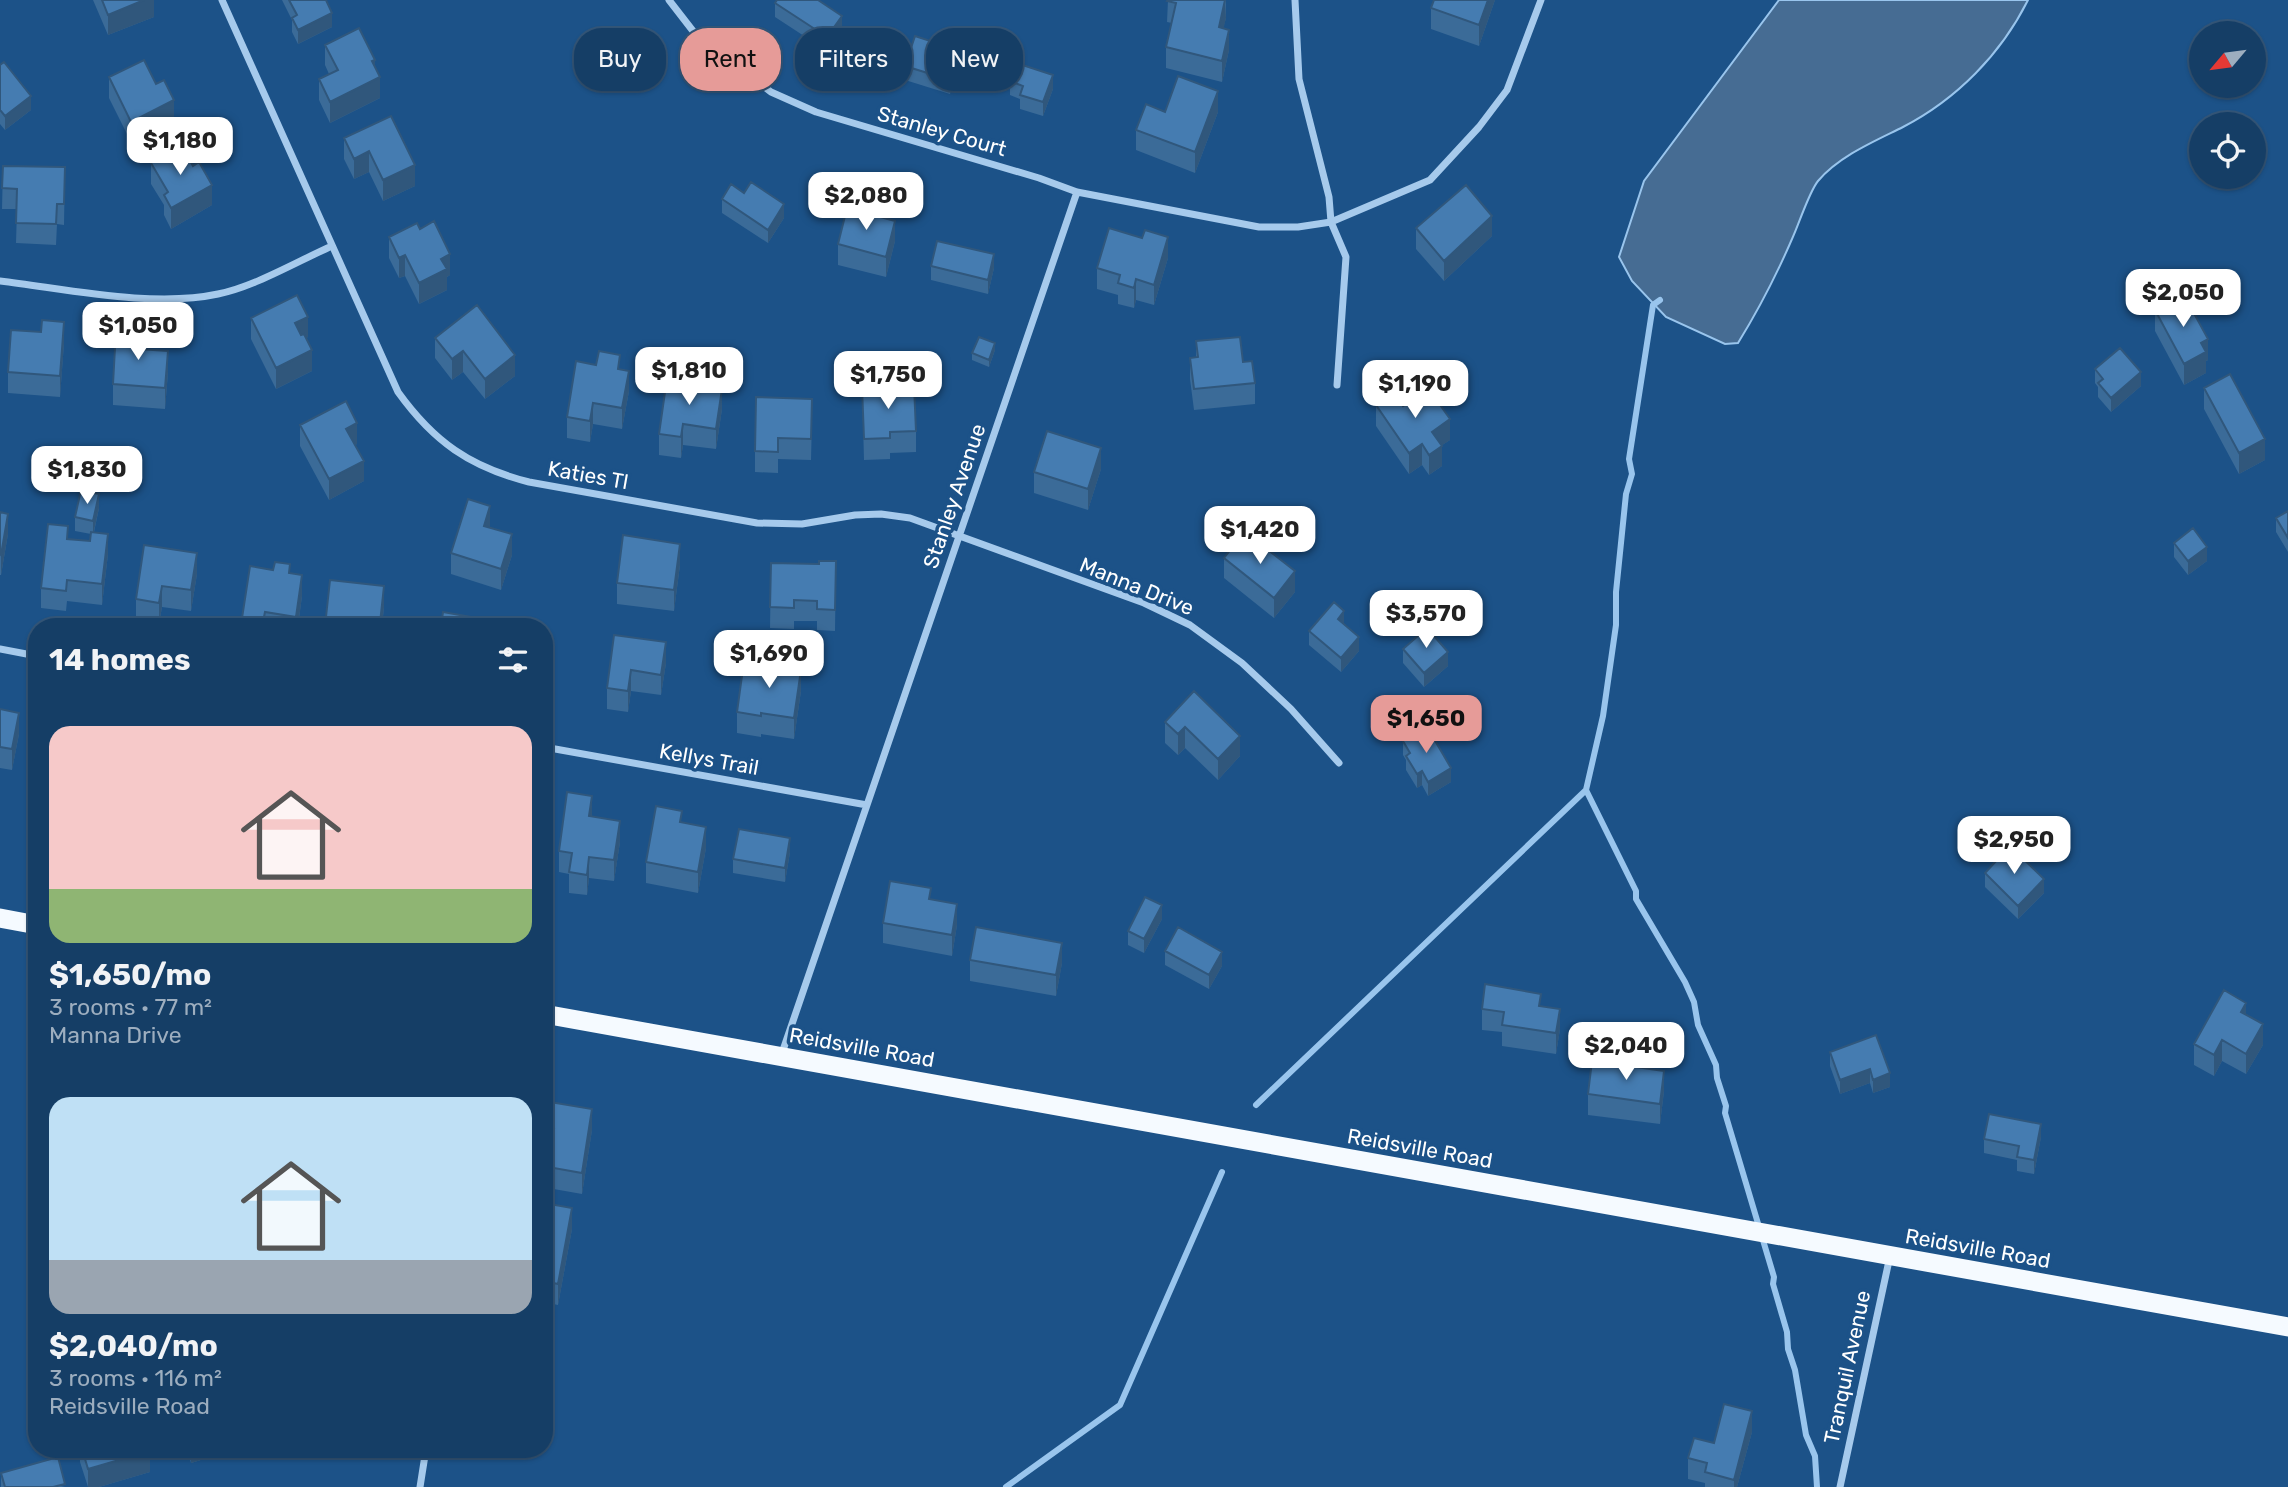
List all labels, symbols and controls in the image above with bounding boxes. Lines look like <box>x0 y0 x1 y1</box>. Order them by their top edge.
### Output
north arrow <box>2189 21 2266 98</box>
map controls <box>2189 21 2266 189</box>
chip: Buy <box>574 28 666 91</box>
chip: Rent <box>680 28 781 91</box>
chip: Filters <box>795 28 912 91</box>
chip: New <box>926 28 1023 91</box>
street label: Stanley Court <box>875 101 1009 161</box>
button: locate <box>2189 112 2266 189</box>
pin: $1,180 <box>123 118 237 177</box>
text: $1,180 <box>143 126 217 154</box>
pin: $2,080 <box>809 173 923 232</box>
text: $2,080 <box>824 181 908 209</box>
pin: $2,050 <box>2126 270 2240 329</box>
text: $2,050 <box>2142 278 2224 306</box>
pin: $1,050 <box>81 302 195 362</box>
text: $1,050 <box>98 311 178 339</box>
pin: $1,810 <box>632 348 746 407</box>
pin: $1,750 <box>831 352 945 411</box>
text: $1,810 <box>651 356 727 384</box>
text: $1,750 <box>850 360 926 388</box>
pin: $1,190 <box>1358 360 1472 420</box>
text: $1,190 <box>1378 369 1452 397</box>
street label: Stanley Avenue <box>918 420 990 572</box>
pin: $1,830 <box>30 447 144 506</box>
text: $1,830 <box>47 455 127 483</box>
street label: Katies Tl <box>546 456 630 494</box>
pin: $1,420 <box>1203 506 1317 566</box>
text: $1,420 <box>1220 515 1300 543</box>
street label: Manna Drive <box>1076 552 1198 620</box>
pin: $3,570 <box>1369 590 1483 650</box>
text: $3,570 <box>1386 599 1466 627</box>
pin: $1,690 <box>712 630 826 690</box>
text: $1,690 <box>730 639 808 667</box>
icon: filters <box>494 641 532 679</box>
text: 14 homes <box>49 642 191 678</box>
pin: $1,650 <box>1369 696 1483 755</box>
text: $1,650 <box>1387 704 1465 732</box>
street label: Kellys Trail <box>657 738 761 780</box>
icon: home <box>228 772 354 898</box>
pin: $2,950 <box>1957 816 2071 876</box>
text: $2,950 <box>1973 825 2055 853</box>
text: $1,650/mo <box>49 957 211 993</box>
text: 3 rooms · 77 m² <box>49 993 212 1021</box>
text: Manna Drive <box>49 1021 182 1049</box>
street label: Reidsville Road <box>787 1022 937 1072</box>
pin: $2,040 <box>1569 1023 1683 1082</box>
text: $2,040 <box>1584 1031 1668 1059</box>
street label: Reidsville Road <box>1345 1123 1495 1173</box>
icon: home <box>228 1143 354 1269</box>
street label: Reidsville Road <box>1903 1223 2053 1273</box>
street label: Tranquil Avenue <box>1819 1288 1875 1446</box>
text: $2,040/mo <box>49 1328 218 1364</box>
text: 3 rooms · 116 m² <box>49 1364 222 1392</box>
text: Reidsville Road <box>49 1392 210 1420</box>

